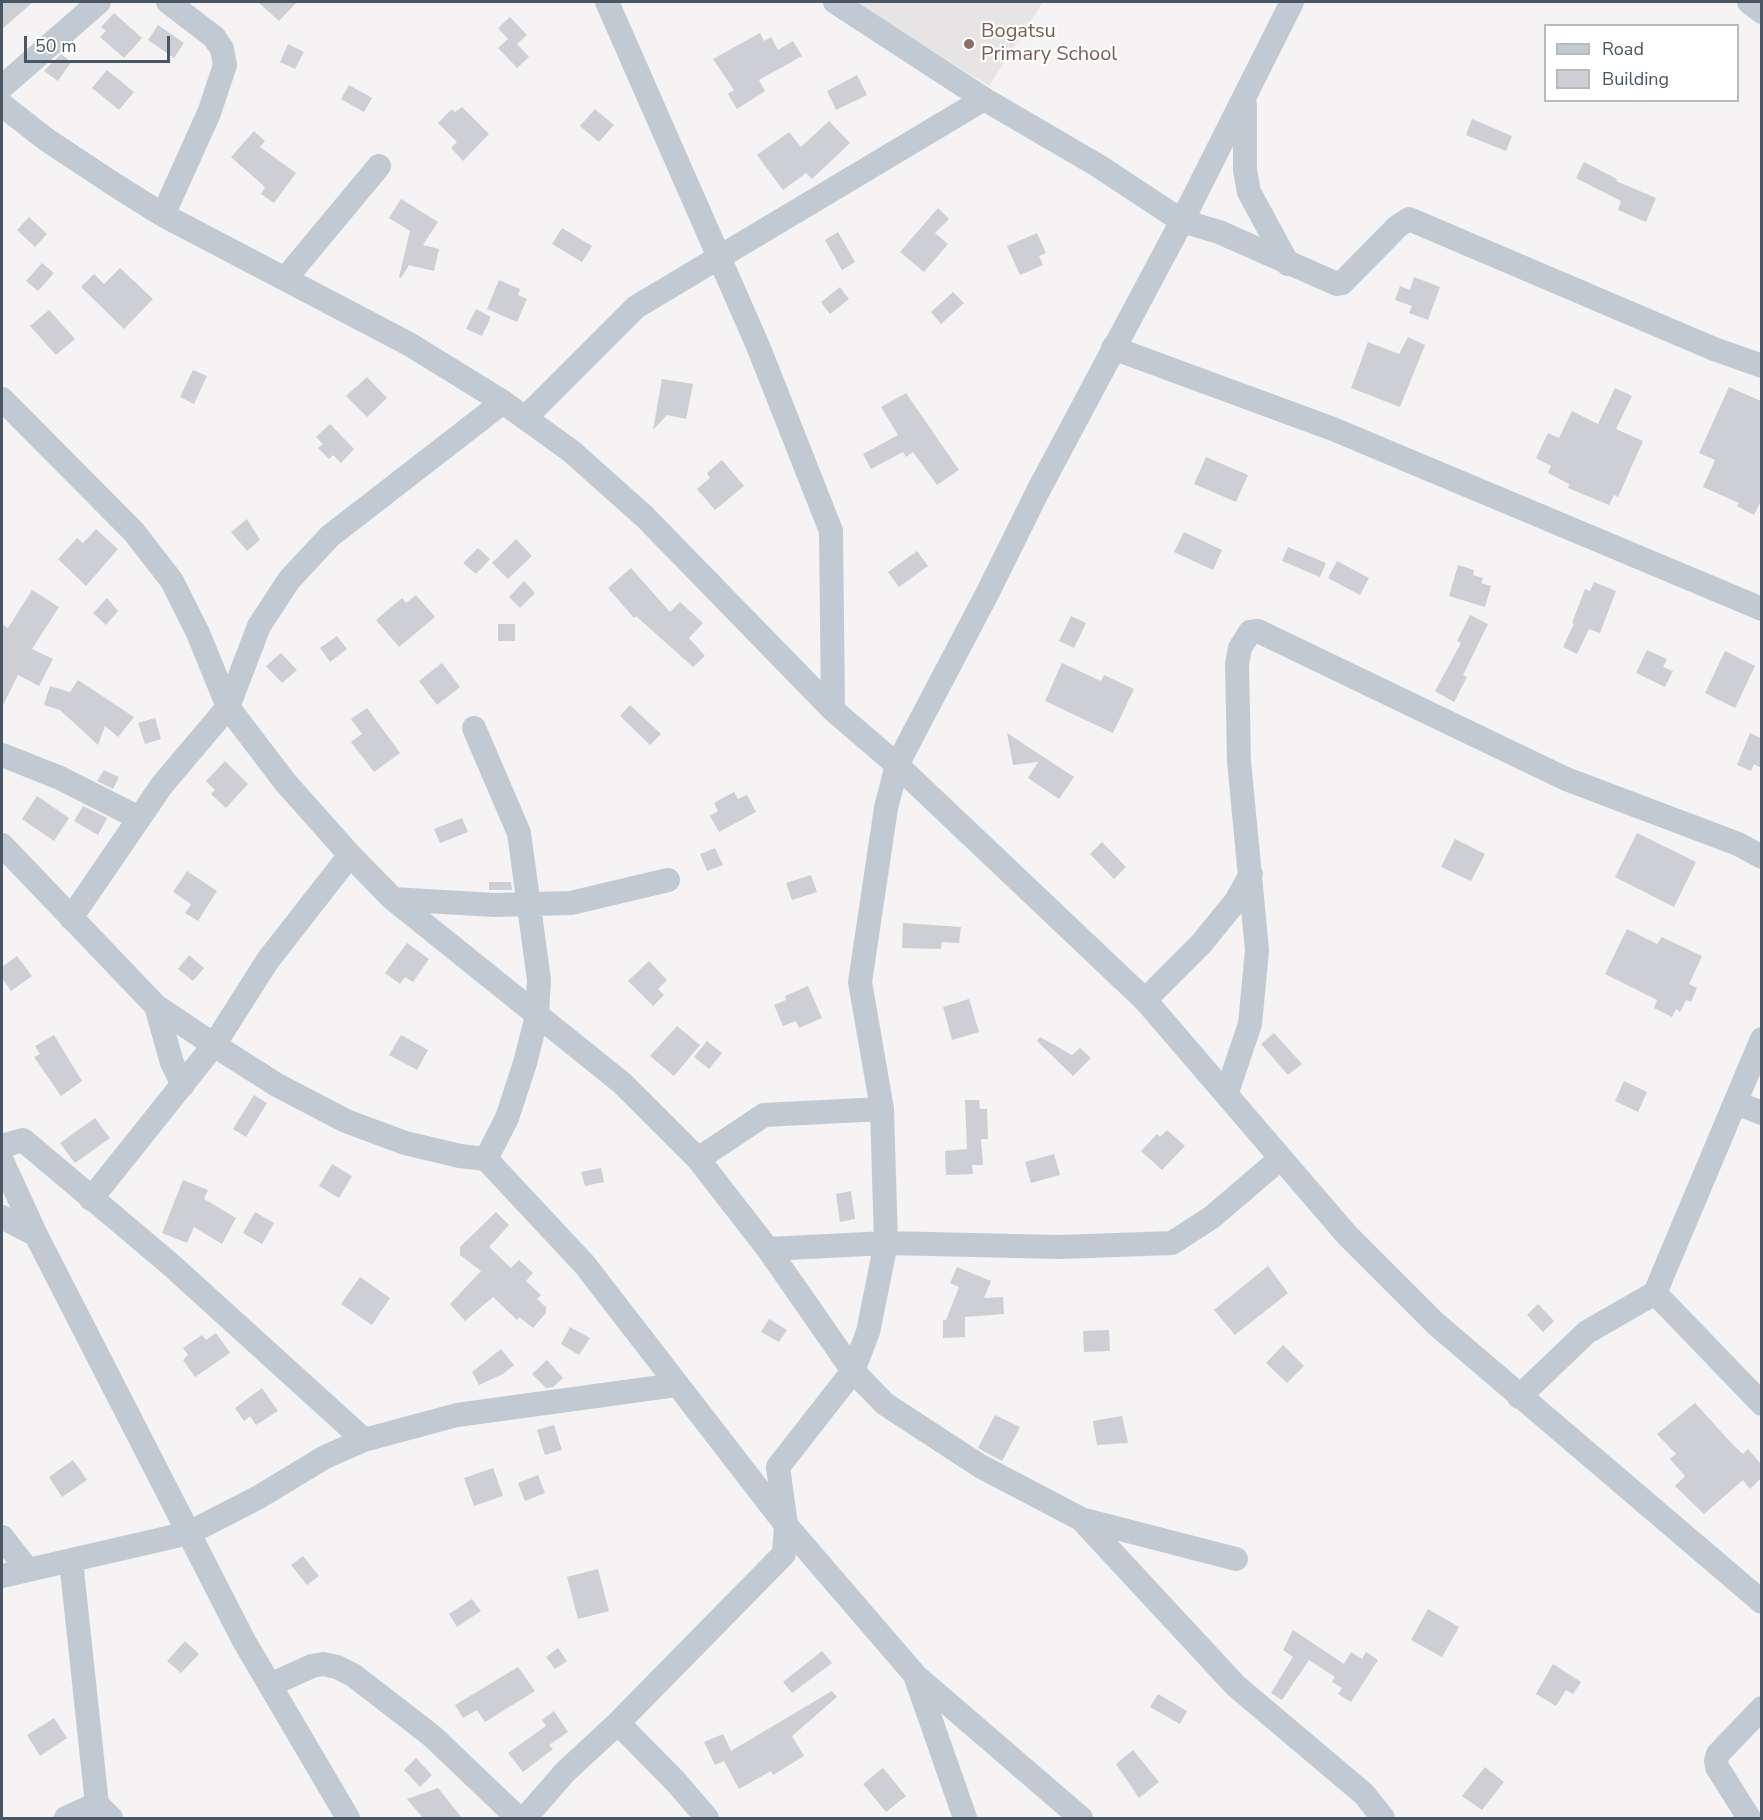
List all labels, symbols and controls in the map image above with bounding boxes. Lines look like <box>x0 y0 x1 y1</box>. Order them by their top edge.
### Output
place label: Bogatsu Primary School <box>981 20 1117 67</box>
scale bar <box>27 24 172 62</box>
legend <box>1544 24 1739 102</box>
text: 50 m <box>35 34 77 58</box>
marker: Bogatsu Primary School <box>962 37 976 51</box>
text: Road <box>1602 37 1644 61</box>
text: Building <box>1602 67 1669 91</box>

